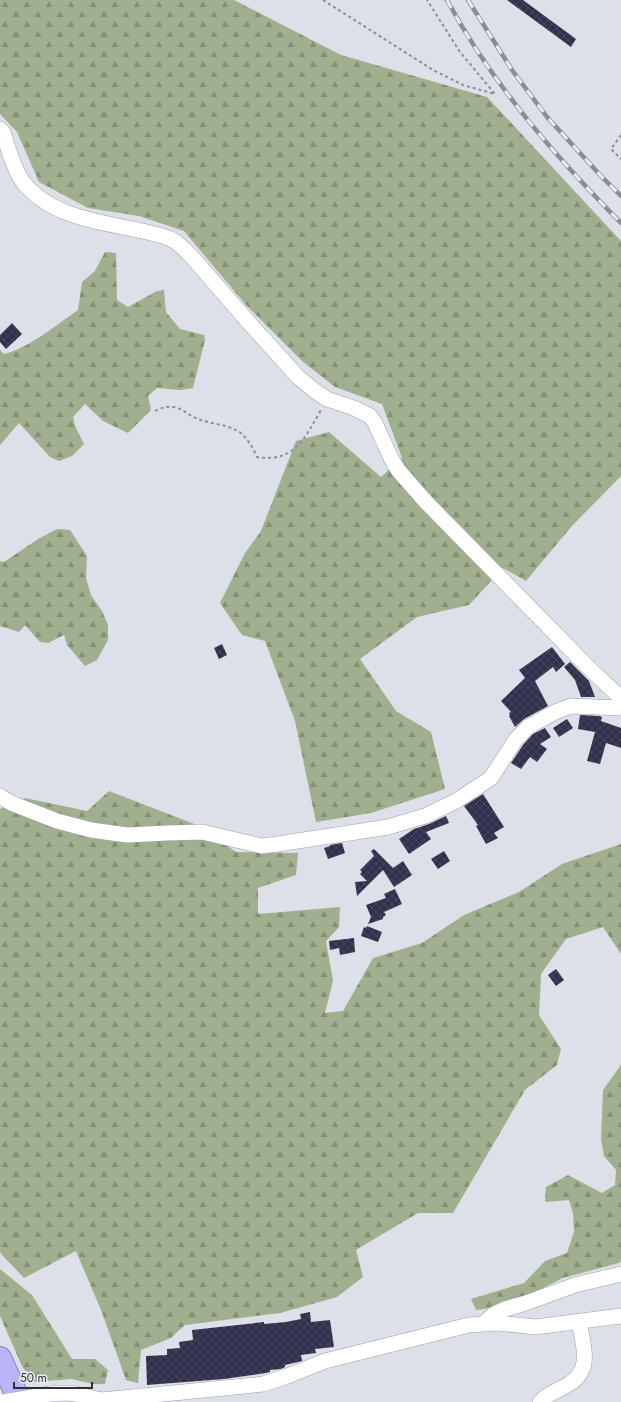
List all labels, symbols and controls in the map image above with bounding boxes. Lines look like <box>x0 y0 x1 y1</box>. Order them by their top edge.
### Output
scale bar <box>14 1364 92 1390</box>
text: 50 m <box>20 1369 47 1387</box>

